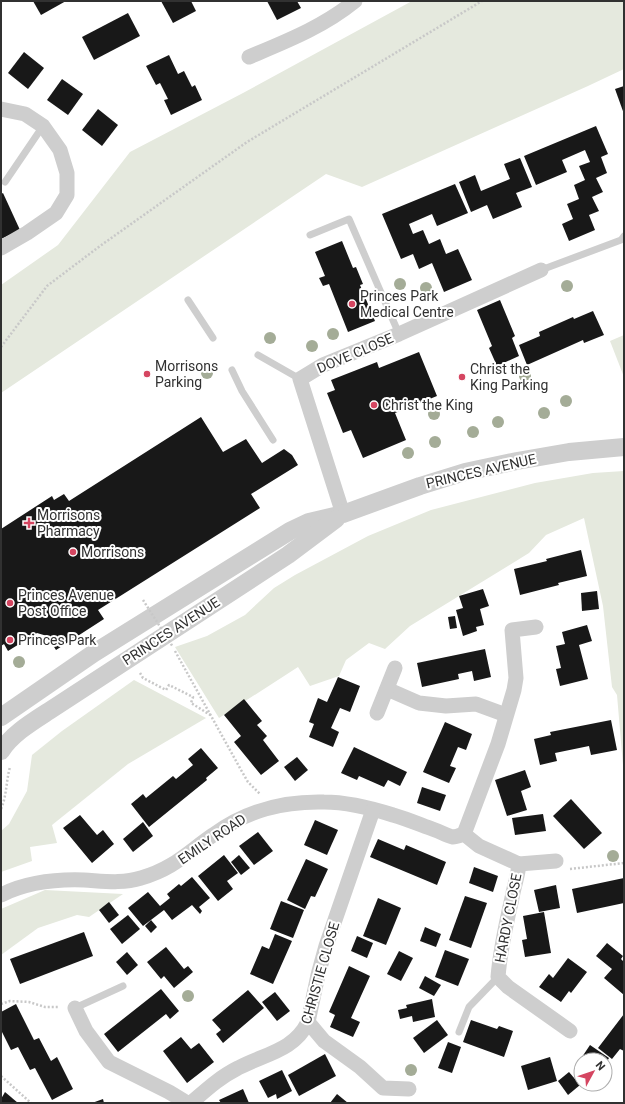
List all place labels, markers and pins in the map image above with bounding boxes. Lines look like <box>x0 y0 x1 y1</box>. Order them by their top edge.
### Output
place label: Princes Park Medical Centre <box>360 288 454 320</box>
marker: Princes Park Medical Centre <box>347 299 357 309</box>
place label: Morrisons Parking <box>155 358 218 390</box>
place label: Christ the King Parking <box>470 361 548 393</box>
marker: Morrisons Parking <box>142 369 152 379</box>
marker: Christ the King Parking <box>457 372 467 382</box>
place label: Christ the King <box>382 397 473 413</box>
marker: Christ the King <box>369 400 379 410</box>
place label: Morrisons Pharmacy <box>37 507 100 539</box>
marker: Morrisons Pharmacy <box>24 518 34 528</box>
place label: Morrisons <box>81 544 144 560</box>
marker: Morrisons <box>68 547 78 557</box>
place label: Princes Avenue Post Office <box>18 587 114 619</box>
marker: Princes Avenue Post Office <box>5 598 15 608</box>
place label: Princes Park <box>18 632 97 648</box>
marker: Princes Park <box>5 635 15 645</box>

